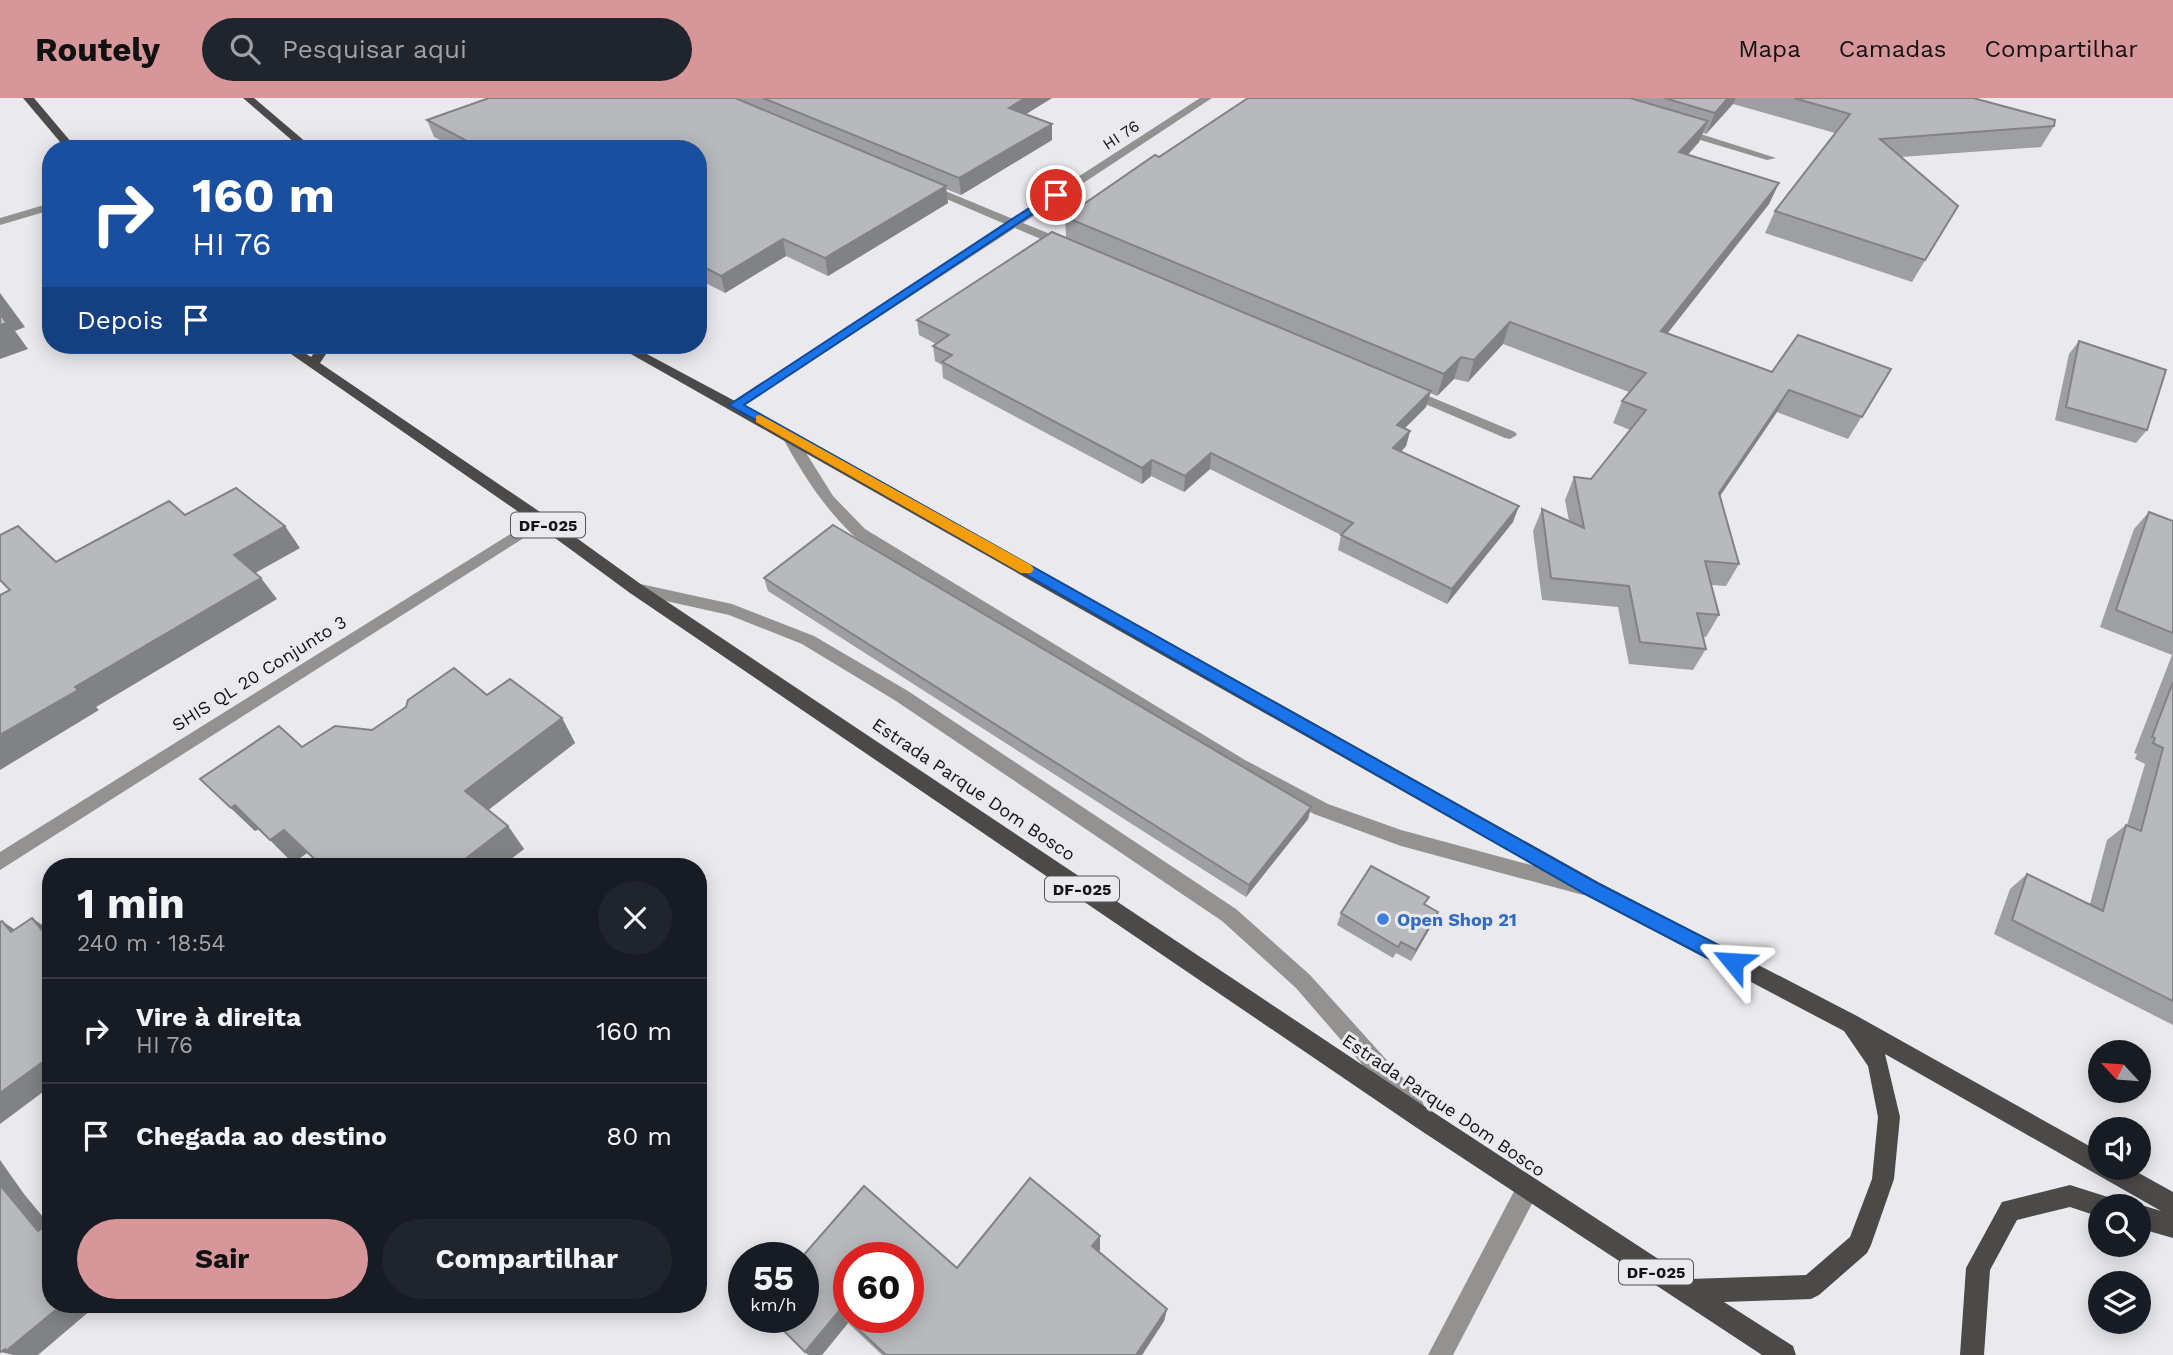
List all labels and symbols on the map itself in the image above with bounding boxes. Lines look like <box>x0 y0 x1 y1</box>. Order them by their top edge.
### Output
street label: HI 76 <box>1099 116 1143 154</box>
pin <box>1026 165 1086 225</box>
road number: DF-025 <box>511 512 585 538</box>
street label: SHIS QL 20 Conjunto 3 <box>168 611 350 735</box>
street label: Estrada Parque Dom Bosco <box>869 713 1079 865</box>
road number: DF-025 <box>1045 876 1119 902</box>
place label: Open Shop 21 <box>1397 909 1517 930</box>
marker: Open Shop 21 <box>1375 911 1391 927</box>
position arrow <box>1696 925 1770 999</box>
street label: Estrada Parque Dom Bosco <box>1339 1029 1549 1181</box>
north arrow <box>2088 1040 2151 1102</box>
speed limit sign: 60 <box>833 1242 924 1333</box>
road number: DF-025 <box>1619 1260 1693 1284</box>

